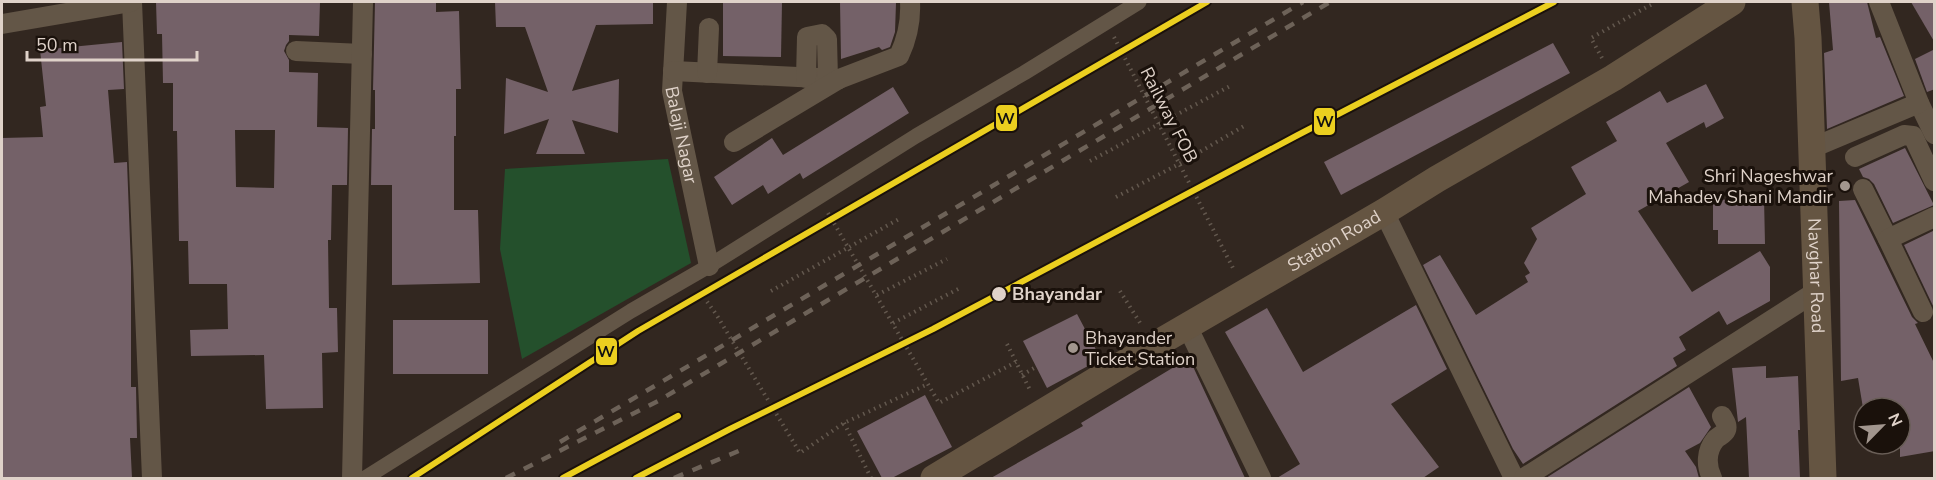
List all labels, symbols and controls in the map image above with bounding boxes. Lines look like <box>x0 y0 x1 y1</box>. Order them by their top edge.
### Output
scale bar <box>27 24 196 62</box>
text: 50 m <box>36 33 78 57</box>
street label: Railway FOB <box>1135 63 1203 167</box>
street label: Balaji Nagar <box>659 84 703 186</box>
line badge: W <box>995 104 1018 132</box>
line badge: W <box>1313 107 1336 136</box>
text: W <box>997 108 1015 130</box>
text: W <box>1316 111 1334 133</box>
place label: Shri Nageshwar Mahadev Shani Mandir <box>1648 164 1834 209</box>
marker: Shri Nageshwar Mahadev Shani Mandir <box>1838 179 1852 193</box>
street label: Station Road <box>1283 204 1385 278</box>
street label: Navghar Road <box>1802 218 1830 334</box>
place label: Bhayandar <box>1012 282 1102 306</box>
marker: Bhayandar <box>990 285 1008 303</box>
place label: Bhayander Ticket Station <box>1085 326 1195 371</box>
line badge: W <box>595 337 618 366</box>
text: W <box>597 341 615 363</box>
marker: Bhayander Ticket Station <box>1066 341 1080 355</box>
north arrow <box>1852 396 1912 456</box>
text: N <box>1882 410 1907 430</box>

